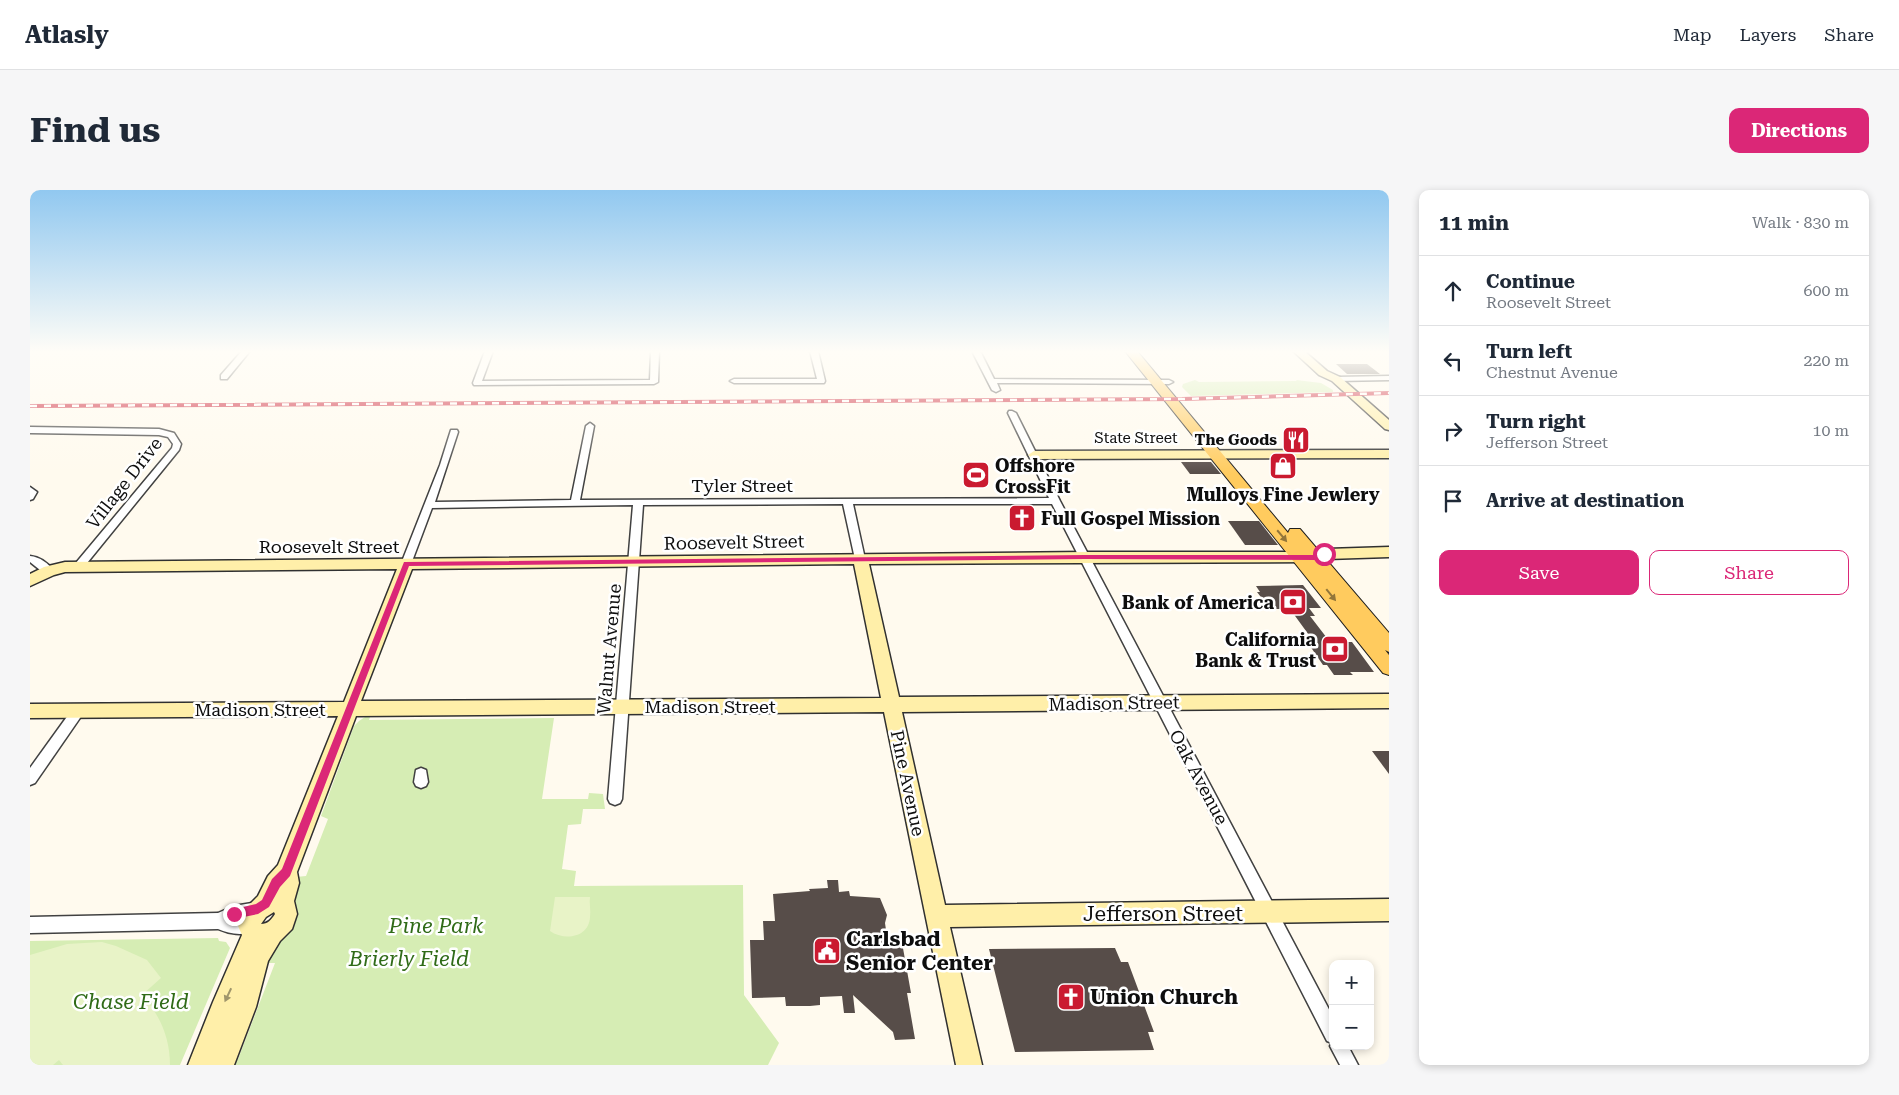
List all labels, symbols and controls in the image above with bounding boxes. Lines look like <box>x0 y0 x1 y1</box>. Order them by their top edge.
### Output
text: Atlasly <box>25 21 109 49</box>
text: Map <box>1673 24 1712 45</box>
text: Layers <box>1740 24 1796 45</box>
text: Share <box>1824 24 1874 45</box>
button: Directions <box>1729 108 1869 153</box>
text: Find us <box>30 110 160 151</box>
text: 11 min <box>1439 211 1509 235</box>
text: Walk · 830 m <box>1752 213 1849 232</box>
text: Continue <box>1486 270 1575 293</box>
icon: ahead <box>1439 277 1467 305</box>
text: 600 m <box>1803 281 1849 300</box>
text: Roosevelt Street <box>1486 293 1611 312</box>
text: Turn left <box>1486 340 1572 363</box>
icon: left <box>1439 347 1467 375</box>
text: 220 m <box>1803 351 1849 370</box>
text: Chestnut Avenue <box>1486 363 1618 382</box>
text: Turn right <box>1486 410 1586 433</box>
icon: right <box>1439 417 1467 445</box>
text: 10 m <box>1812 421 1849 440</box>
restaurant icon: The Goods <box>1281 425 1311 455</box>
street label: State Street <box>1094 429 1178 447</box>
place label: The Goods <box>1195 431 1277 449</box>
street label: Village Drive <box>82 433 166 533</box>
text: Jefferson Street <box>1486 433 1608 452</box>
shop icon: Mulloys Fine Jewlery <box>1268 451 1298 481</box>
place label: Offshore CrossFit <box>995 455 1075 497</box>
sports icon: Offshore CrossFit <box>961 460 991 490</box>
street label: Tyler Street <box>691 475 793 496</box>
place label: Mulloys Fine Jewlery <box>1186 484 1380 505</box>
icon: arrive <box>1439 487 1467 515</box>
text: Arrive at destination <box>1486 489 1684 512</box>
church icon: Full Gospel Mission <box>1007 503 1037 533</box>
place label: Full Gospel Mission <box>1041 508 1220 529</box>
street label: Roosevelt Street <box>663 530 805 554</box>
one-way arrow <box>1276 530 1288 542</box>
street label: Roosevelt Street <box>259 536 400 557</box>
route start <box>1313 543 1336 566</box>
button: Save <box>1439 550 1639 595</box>
button: Share <box>1649 550 1849 595</box>
street label: Walnut Avenue <box>593 583 625 715</box>
bank icon: Bank of America <box>1278 587 1308 617</box>
one-way arrow <box>1325 588 1336 601</box>
place label: Bank of America <box>1122 592 1274 613</box>
place label: California Bank & Trust <box>1195 629 1316 671</box>
bank icon: California Bank & Trust <box>1320 634 1350 664</box>
street label: Madison Street <box>1048 691 1180 715</box>
street label: Madison Street <box>644 696 776 717</box>
street label: Madison Street <box>194 699 326 720</box>
street label: Oak Avenue <box>1165 726 1233 828</box>
street label: Pine Avenue <box>887 728 930 838</box>
street label: Jefferson Street <box>1083 902 1243 926</box>
route end <box>223 903 246 926</box>
park label: Pine Park <box>388 914 484 938</box>
place label: Carlsbad Senior Center <box>846 927 993 975</box>
public building icon: Carlsbad Senior Center <box>812 936 842 966</box>
park label: Brierly Field <box>348 947 469 971</box>
map controls <box>1329 960 1374 1050</box>
button: + <box>1329 960 1374 1005</box>
church icon: Union Church <box>1056 982 1086 1012</box>
place label: Union Church <box>1090 985 1238 1009</box>
one-way arrow <box>224 988 232 1002</box>
park label: Chase Field <box>73 990 189 1014</box>
button: − <box>1329 1005 1374 1050</box>

